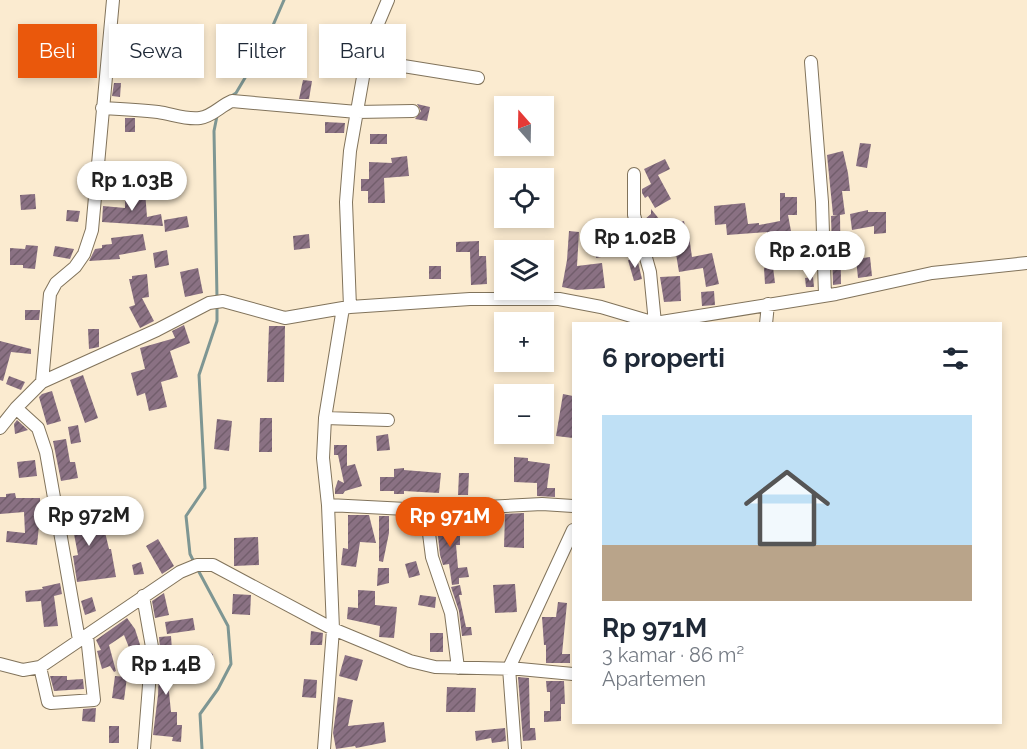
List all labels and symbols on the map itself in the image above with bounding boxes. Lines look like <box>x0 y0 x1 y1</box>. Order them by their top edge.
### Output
north arrow <box>494 96 554 156</box>
pin: Rp 1.03B <box>70 161 194 212</box>
pin: Rp 1.02B <box>573 218 697 269</box>
pin: Rp 2.01B <box>748 231 872 282</box>
pin: Rp 972M <box>34 496 144 547</box>
pin: Rp 971M <box>395 497 505 548</box>
pin: Rp 1.4B <box>111 645 221 696</box>

